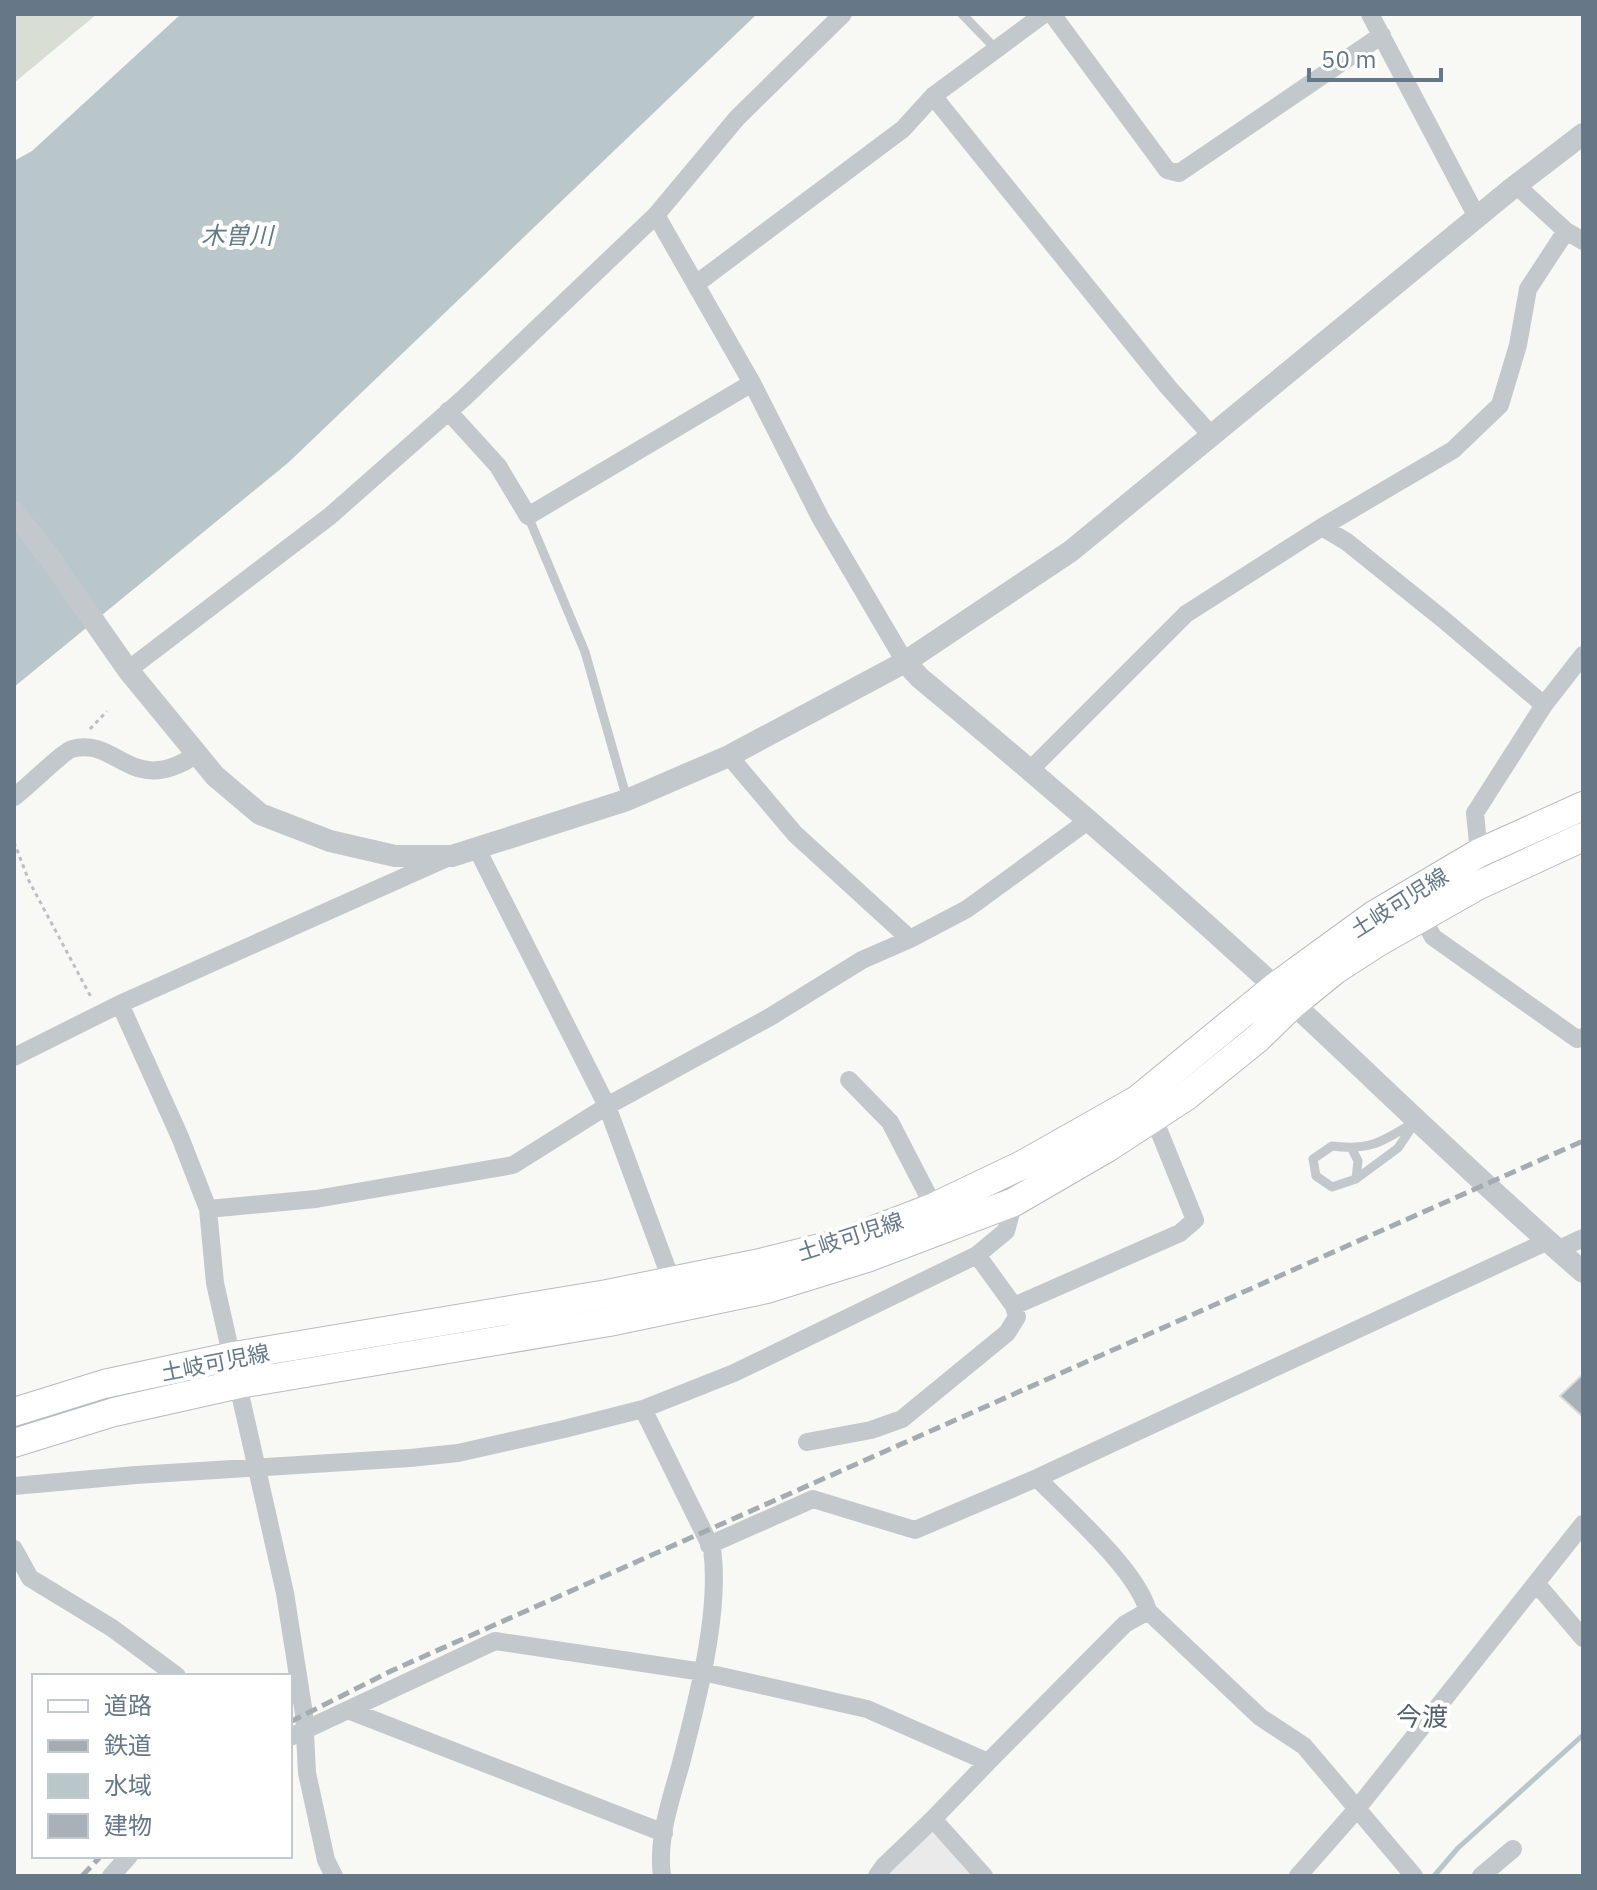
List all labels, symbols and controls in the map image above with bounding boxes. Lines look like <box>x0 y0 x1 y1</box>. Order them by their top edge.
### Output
scale bar <box>1309 32 1441 82</box>
text: 50 m <box>1321 43 1376 75</box>
water label: 木曽川 <box>201 219 276 251</box>
street label: 土岐可児線 <box>1345 861 1453 943</box>
street label: 土岐可児線 <box>793 1205 907 1267</box>
street label: 土岐可児線 <box>158 1337 272 1387</box>
legend <box>32 1674 292 1858</box>
text: 道路 <box>104 1689 152 1721</box>
district label: 今渡 <box>1396 1699 1448 1733</box>
text: 鉄道 <box>104 1729 152 1761</box>
text: 水域 <box>104 1769 152 1801</box>
text: 建物 <box>104 1809 152 1841</box>

